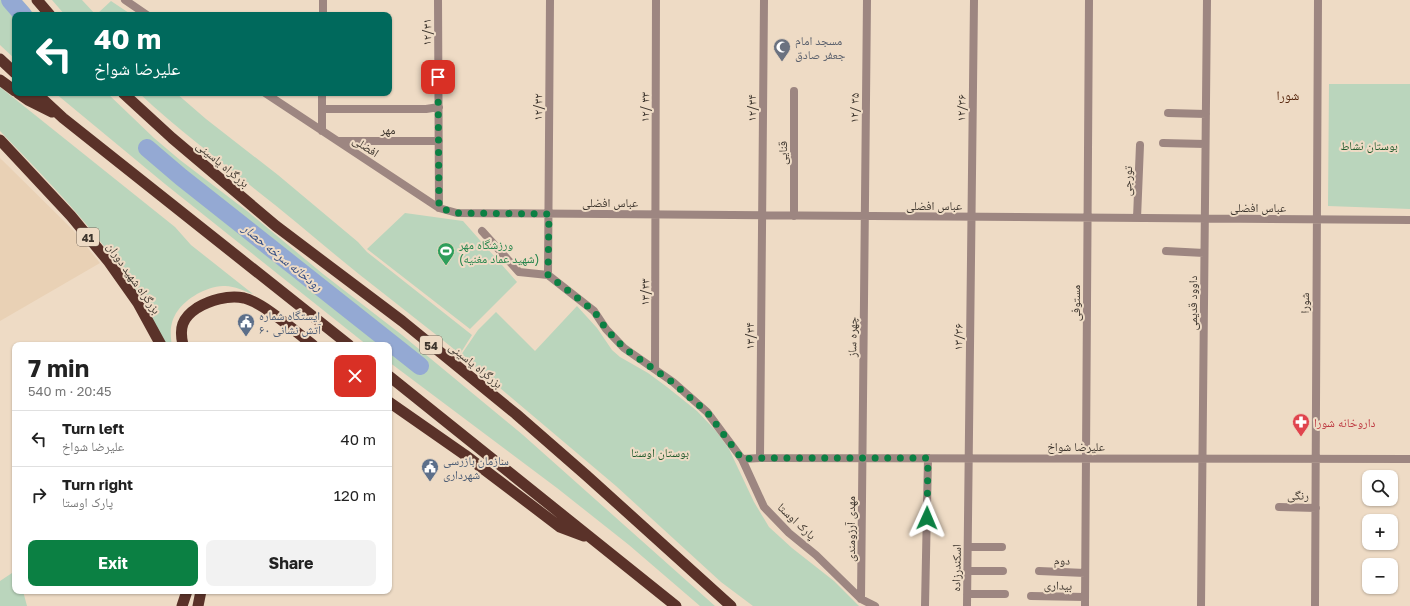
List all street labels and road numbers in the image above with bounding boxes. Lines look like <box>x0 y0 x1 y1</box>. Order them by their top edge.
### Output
street label: ۱۲/۳۱ <box>419 18 434 46</box>
street label: ۱۲/ ۳۳ <box>637 92 652 122</box>
street label: ۱۲/۳۲ <box>530 93 545 121</box>
street label: ۱۲/ ۳۵ <box>846 93 862 123</box>
street label: ۱۲/۳۴ <box>744 94 759 122</box>
street label: ۱۲/۳۶ <box>953 94 969 122</box>
street label: مهر <box>380 122 395 137</box>
street label: افضلی <box>350 132 382 160</box>
street label: بزرگراه یاسینی <box>193 138 253 191</box>
street label: قنایی <box>775 141 790 165</box>
street label: تورجی <box>1119 165 1135 196</box>
street label: عباس افضلی <box>582 195 638 210</box>
street label: عباس افضلی <box>906 198 962 213</box>
street label: عباس افضلی <box>1230 200 1286 215</box>
road number: 41 <box>77 228 99 246</box>
street label: بزرگراه شهید دوران <box>103 239 164 317</box>
street label: داوود قدیمی <box>1185 275 1200 331</box>
street label: ۱۳/۳۳ <box>637 278 652 306</box>
street label: مستوفی <box>1068 285 1083 321</box>
street label: شورا <box>1297 292 1312 314</box>
street label: چهره ساز <box>844 316 860 358</box>
street label: ۱۳/۳۴ <box>742 322 757 350</box>
street label: ۱۳/۳۶ <box>950 323 966 351</box>
road number: 54 <box>420 336 442 354</box>
street label: بزرگراه یاسینی <box>446 339 506 391</box>
street label: علیرضا شواخ <box>1047 439 1105 454</box>
street label: رنگی <box>1287 487 1309 503</box>
street label: مهدی آرزومندی <box>843 496 858 562</box>
street label: پارک اوستا <box>775 499 820 543</box>
street label: اسکندرزاده <box>948 544 964 592</box>
street label: دوم <box>1053 552 1071 569</box>
street label: بیداری <box>1044 577 1072 593</box>

